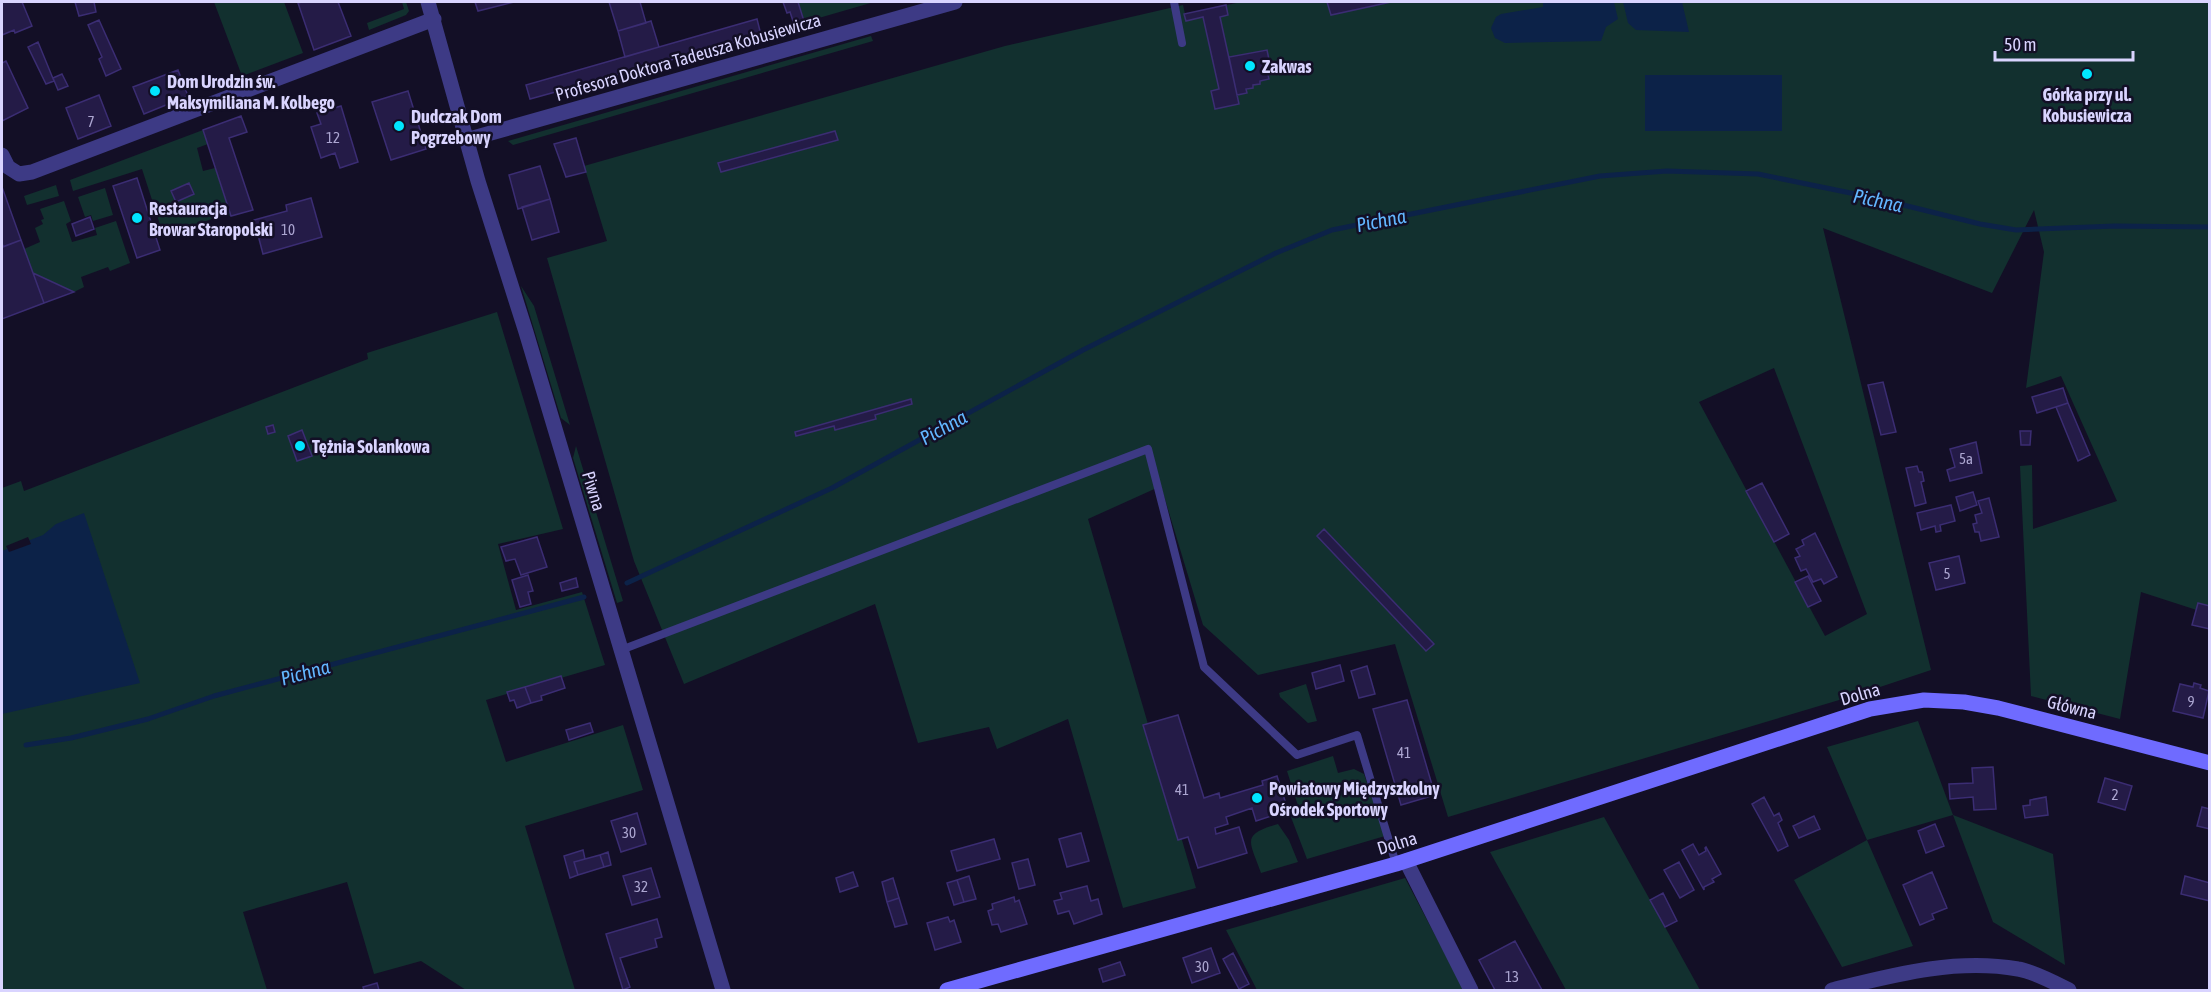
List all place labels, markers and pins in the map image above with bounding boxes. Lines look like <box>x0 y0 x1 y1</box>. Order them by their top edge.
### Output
place label: Zakwas <box>1262 56 1312 77</box>
marker: Zakwas <box>1243 59 1257 73</box>
marker: Górka przy ul. Kobusiewicza <box>2080 67 2094 81</box>
place label: Dom Urodzin św. Maksymiliana M. Kolbego <box>167 71 335 113</box>
marker: Dom Urodzin św. Maksymiliana M. Kolbego <box>148 84 162 98</box>
place label: Górka przy ul. Kobusiewicza <box>2042 84 2132 126</box>
place label: Dudczak Dom Pogrzebowy <box>411 106 502 148</box>
marker: Dudczak Dom Pogrzebowy <box>392 119 406 133</box>
place label: Restauracja Browar Staropolski <box>149 198 273 240</box>
marker: Restauracja Browar Staropolski <box>130 211 144 225</box>
place label: Tężnia Solankowa <box>312 436 430 457</box>
marker: Tężnia Solankowa <box>293 439 307 453</box>
place label: Powiatowy Międzyszkolny Ośrodek Sportowy <box>1269 778 1440 820</box>
marker: Powiatowy Międzyszkolny Ośrodek Sportowy <box>1250 791 1264 805</box>

